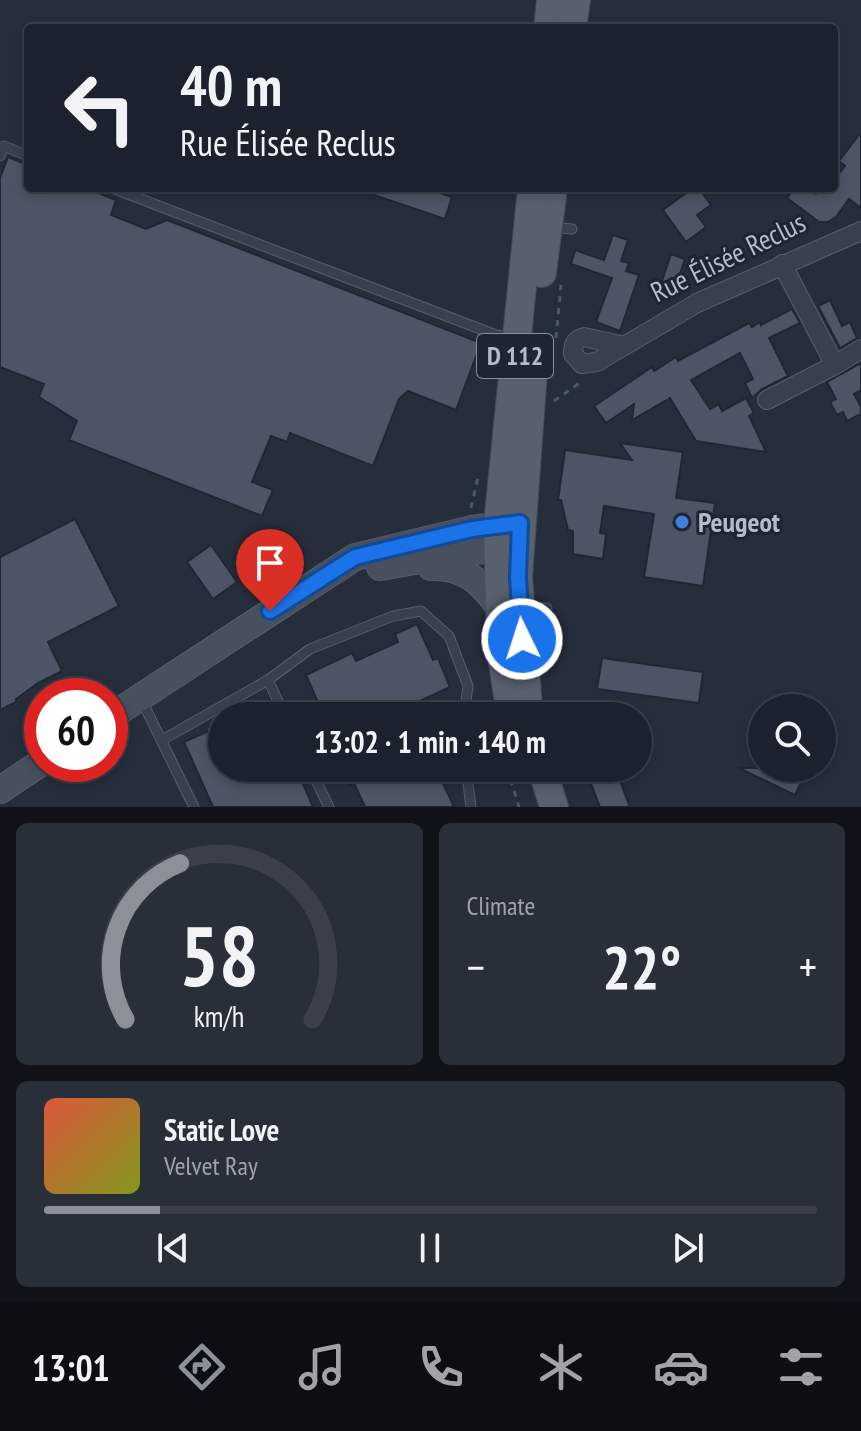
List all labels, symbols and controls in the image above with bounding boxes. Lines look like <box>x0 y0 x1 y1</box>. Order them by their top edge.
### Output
text: 40 m <box>180 49 282 121</box>
icon: left <box>48 56 152 160</box>
text: Rue Élisée Reclus <box>180 119 396 166</box>
street label: Rue Élisée Reclus <box>644 203 811 310</box>
road number: D 112 <box>477 334 553 378</box>
place label: Peugeot <box>698 503 780 540</box>
marker: Peugeot <box>673 513 691 531</box>
pin <box>236 529 304 611</box>
icon: arrive <box>248 541 292 585</box>
position arrow <box>480 597 564 681</box>
speed limit sign: 60 <box>24 678 128 782</box>
map controls <box>748 694 836 782</box>
button: search <box>748 694 836 782</box>
text: 13:02 · 1 min · 140 m <box>314 722 546 761</box>
text: Climate <box>467 889 535 922</box>
text: 58 <box>179 901 259 1009</box>
text: 22° <box>602 928 681 1006</box>
text: − <box>467 938 485 995</box>
text: + <box>799 938 817 995</box>
text: km/h <box>194 998 245 1035</box>
text: Static Love <box>164 1110 279 1149</box>
text: Velvet Ray <box>164 1149 258 1182</box>
icon: previous <box>151 1226 195 1270</box>
icon: pause <box>408 1226 452 1270</box>
icon: next <box>666 1226 710 1270</box>
icon: directions <box>174 1339 230 1395</box>
icon: music <box>294 1339 350 1395</box>
icon: phone <box>413 1339 469 1395</box>
icon: climate <box>533 1339 589 1395</box>
icon: car <box>653 1339 709 1395</box>
icon: filters <box>773 1339 829 1395</box>
text: 13:01 <box>32 1344 110 1391</box>

